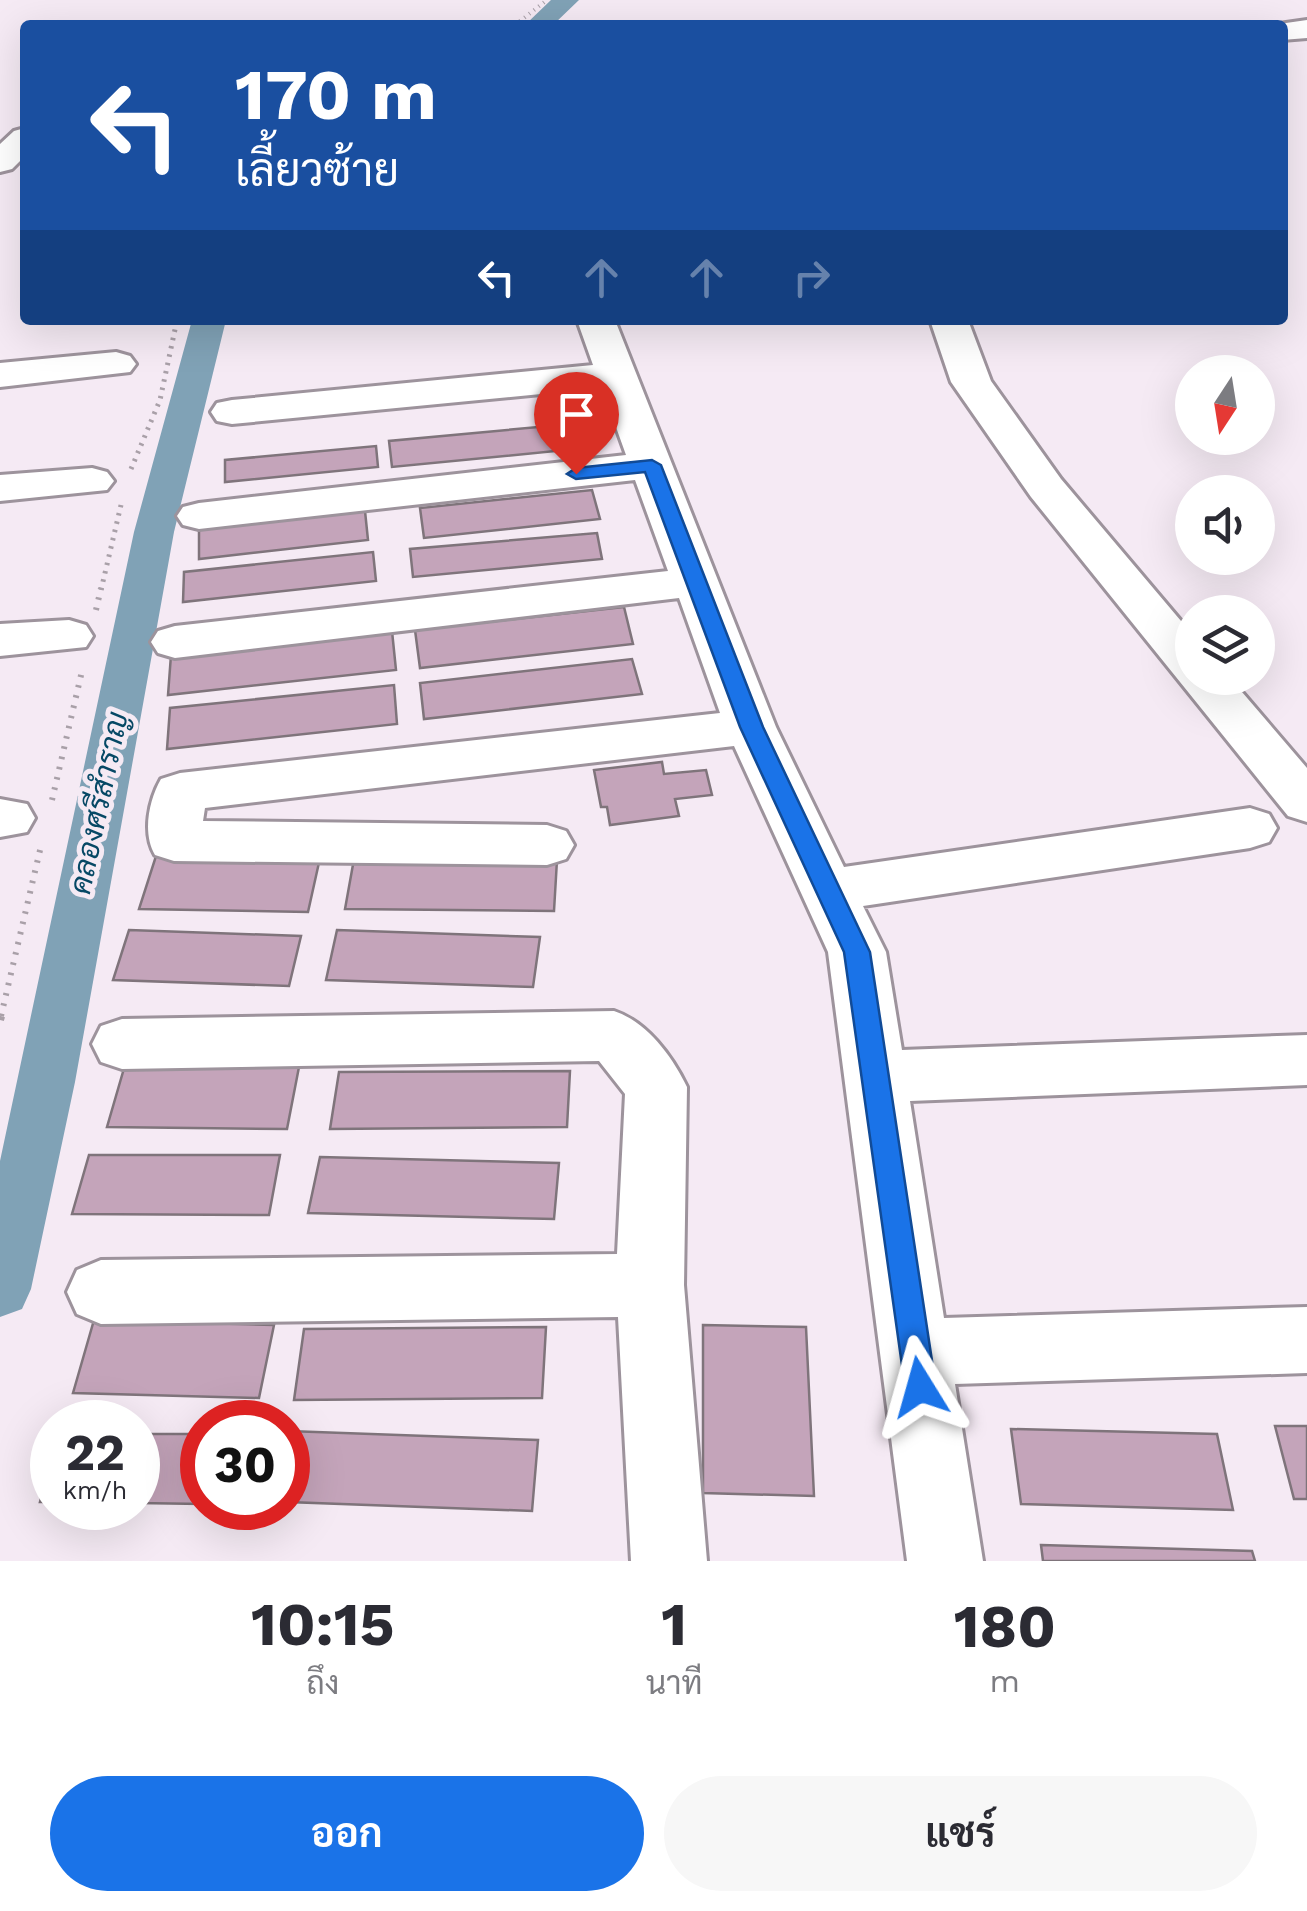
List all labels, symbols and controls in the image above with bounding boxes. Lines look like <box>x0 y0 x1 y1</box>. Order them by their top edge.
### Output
text: 170 m <box>235 54 437 136</box>
icon: left <box>70 60 200 190</box>
text: เลี้ยวซ้าย <box>235 144 399 197</box>
icon: left <box>469 250 524 305</box>
icon: ahead <box>574 250 629 305</box>
icon: ahead <box>679 250 734 305</box>
icon: right <box>784 250 839 305</box>
north arrow <box>1175 355 1275 455</box>
map controls <box>1175 355 1275 695</box>
pin <box>534 372 619 475</box>
icon: arrive <box>549 387 604 442</box>
button: sound <box>1175 475 1275 575</box>
button: layers <box>1175 595 1275 695</box>
water label: คลองศรีสำราญ <box>61 708 136 897</box>
position arrow <box>868 1335 972 1439</box>
speed limit sign: 30 <box>180 1400 310 1530</box>
text: 22 <box>65 1423 125 1482</box>
text: km/h <box>63 1476 127 1505</box>
text: 10:15 <box>251 1589 395 1660</box>
text: 1 <box>661 1589 687 1660</box>
text: 180 <box>954 1591 1056 1662</box>
text: m <box>990 1662 1020 1700</box>
text: ถึง <box>306 1664 339 1702</box>
text: นาที <box>646 1664 703 1702</box>
button: ออก <box>50 1776 644 1891</box>
button: แชร์ <box>664 1776 1257 1891</box>

